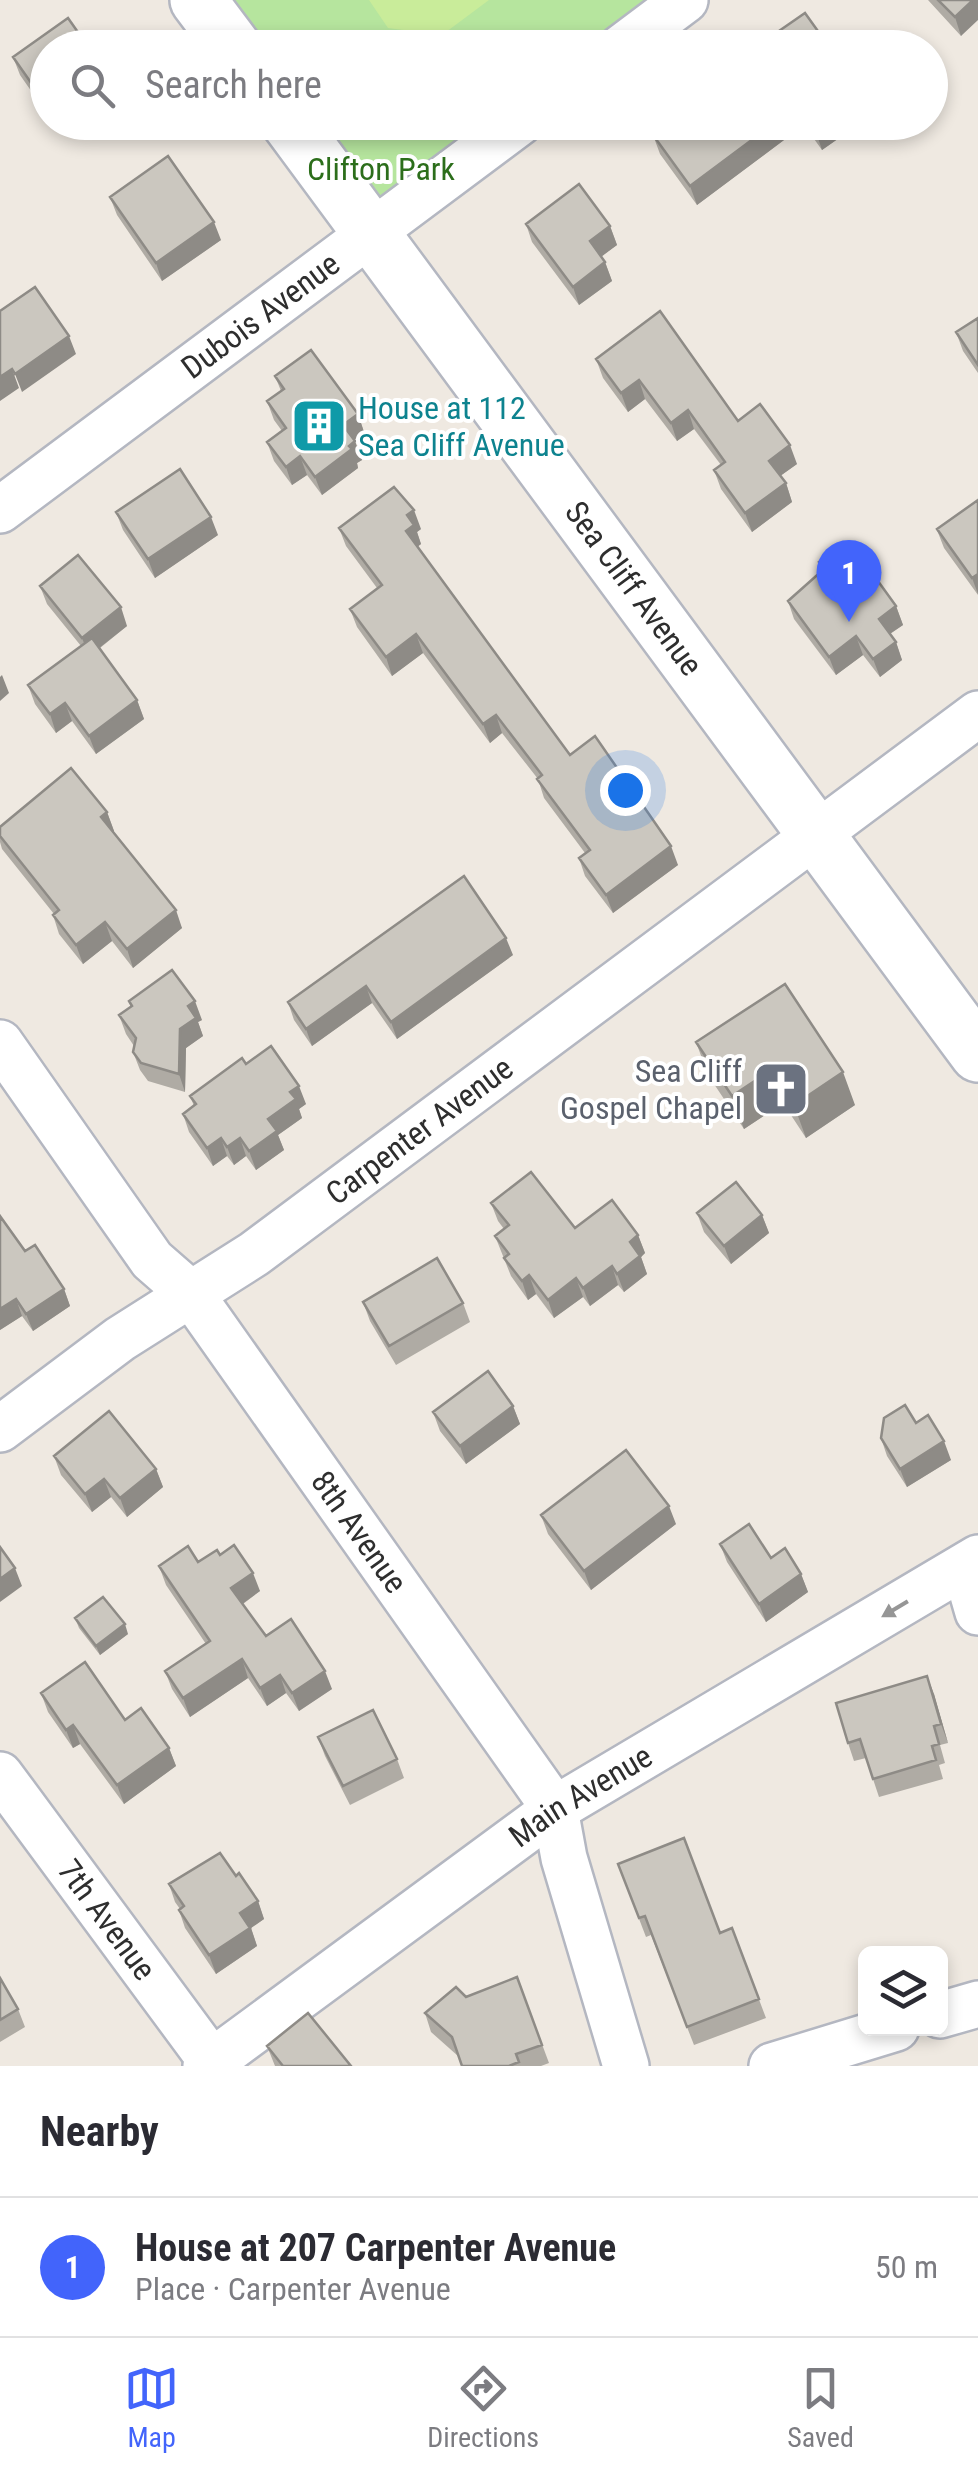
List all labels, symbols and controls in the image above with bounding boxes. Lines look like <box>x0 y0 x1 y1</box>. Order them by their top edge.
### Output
search box <box>30 30 948 140</box>
icon: search <box>65 58 120 113</box>
text: Search here <box>145 63 322 107</box>
park label: Clifton Park <box>307 150 456 188</box>
street label: Dubois Avenue <box>174 245 347 387</box>
place label: House at 112 Sea Cliff Avenue <box>358 389 565 464</box>
building icon: House at 112 Sea Cliff Avenue <box>289 396 349 456</box>
street label: Sea Cliff Avenue <box>557 494 711 683</box>
pin: 1 <box>816 540 882 622</box>
your location <box>600 765 651 816</box>
street label: Carpenter Avenue <box>319 1049 520 1213</box>
place label: Sea Cliff Gospel Chapel <box>560 1052 742 1127</box>
church icon: Sea Cliff Gospel Chapel <box>751 1059 811 1119</box>
street label: 8th Avenue <box>303 1464 415 1600</box>
one-way arrow <box>880 1600 909 1617</box>
street label: Main Avenue <box>502 1737 659 1855</box>
street label: 7th Avenue <box>50 1852 164 1987</box>
map controls <box>858 1946 948 2036</box>
button: layers <box>858 1946 948 2036</box>
text: Nearby <box>40 2107 159 2156</box>
text: House at 207 Carpenter Avenue <box>135 2226 616 2270</box>
text: 1 <box>64 2248 81 2286</box>
text: 50 m <box>875 2248 938 2286</box>
text: Place · Carpenter Avenue <box>135 2270 451 2308</box>
tab: Map <box>124 2361 179 2454</box>
tab: Directions <box>427 2361 539 2454</box>
tab: Saved <box>787 2361 854 2454</box>

